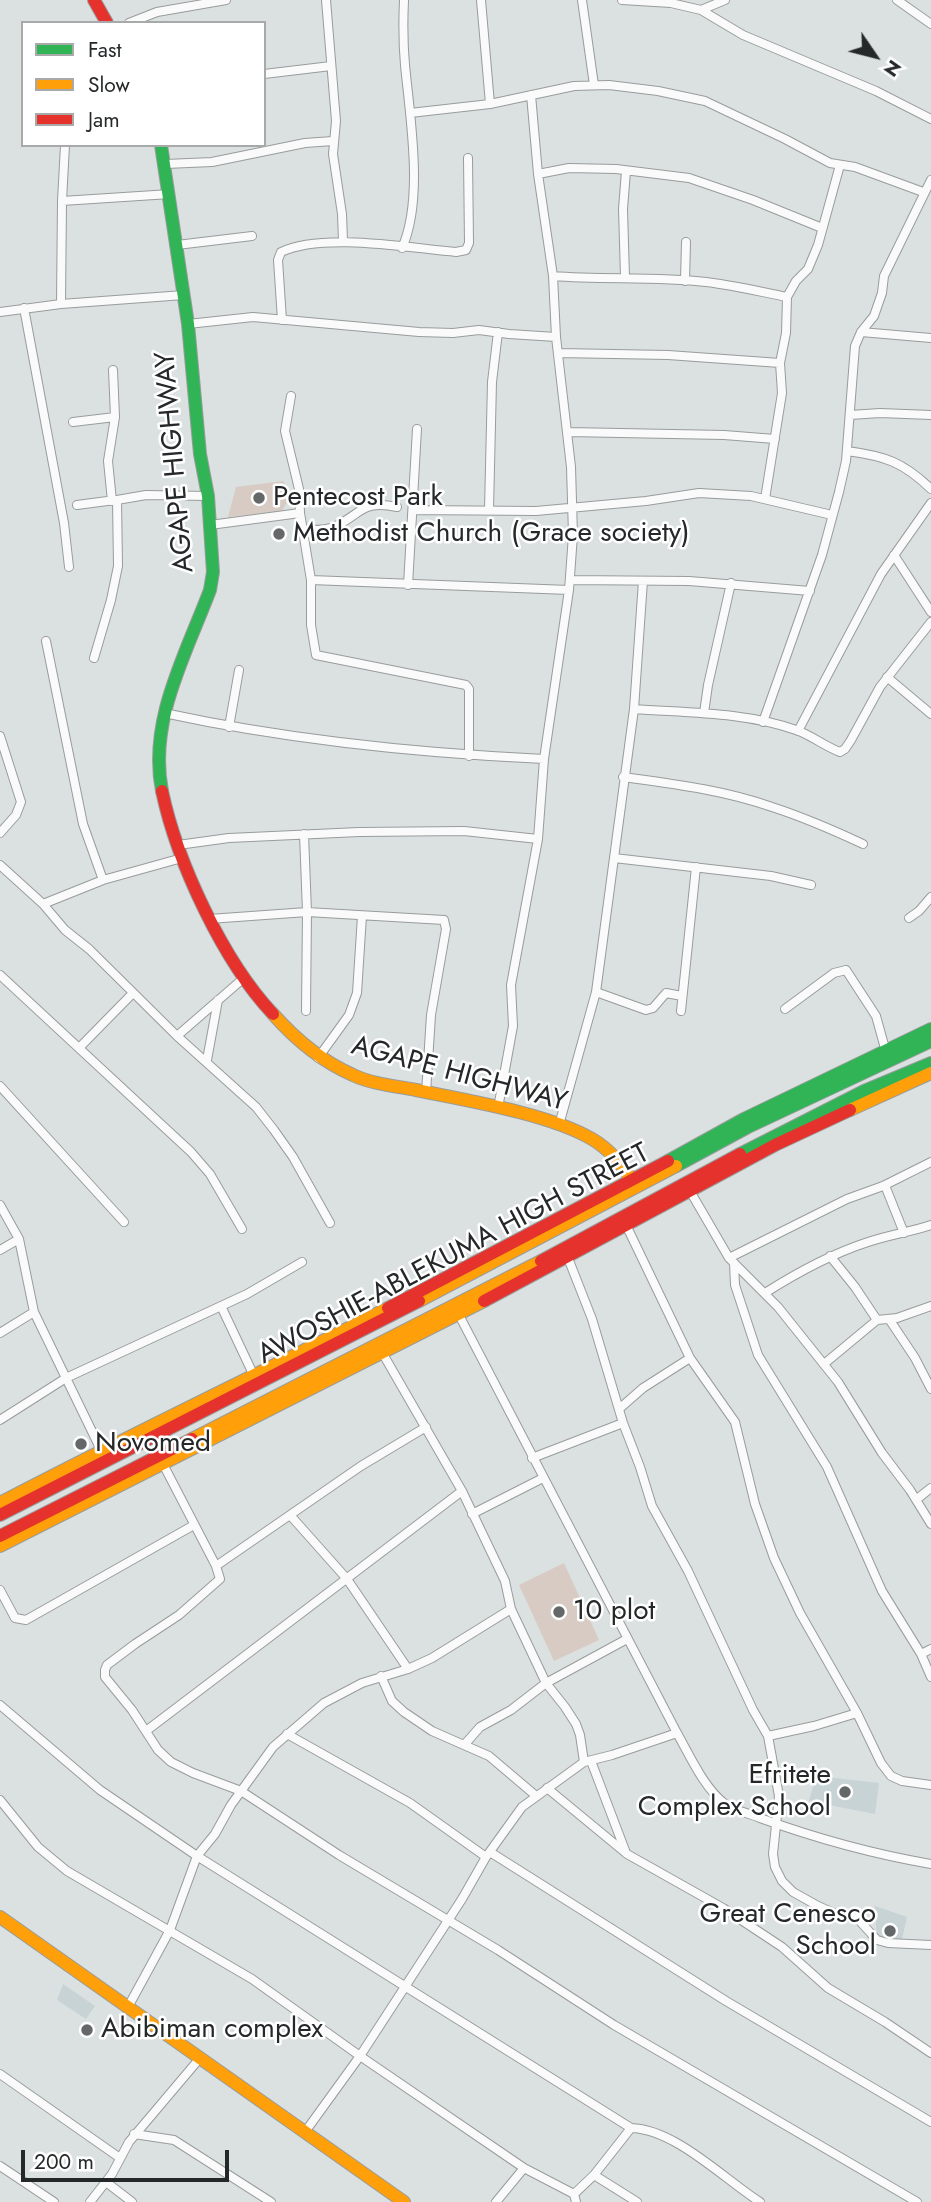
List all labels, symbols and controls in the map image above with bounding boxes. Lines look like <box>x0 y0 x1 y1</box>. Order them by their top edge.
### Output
legend <box>21 21 266 147</box>
north arrow <box>840 21 910 91</box>
text: Fast <box>88 35 121 65</box>
text: N <box>877 54 908 82</box>
text: Slow <box>88 70 130 100</box>
text: Jam <box>88 105 120 135</box>
street label: AGAPE HIGHWAY <box>150 350 202 574</box>
place label: Pentecost Park <box>273 481 443 515</box>
marker: Pentecost Park <box>251 490 267 506</box>
place label: Methodist Church (Grace society) <box>293 517 690 551</box>
marker: Methodist Church (Grace society) <box>271 526 287 542</box>
street label: AGAPE HIGHWAY <box>347 1030 571 1120</box>
street label: AWOSHIE-ABLEKUMA HIGH STREET <box>253 1137 655 1373</box>
place label: Novomed <box>95 1427 211 1461</box>
marker: Novomed <box>73 1436 89 1452</box>
place label: 10 plot <box>573 1595 655 1629</box>
marker: 10 plot <box>551 1604 567 1620</box>
place label: Efritete Complex School <box>638 1759 831 1825</box>
marker: Efritete Complex School <box>837 1784 853 1800</box>
place label: Great Cenesco School <box>699 1898 876 1964</box>
marker: Great Cenesco School <box>882 1923 898 1939</box>
place label: Abibiman complex <box>101 2013 323 2047</box>
marker: Abibiman complex <box>79 2022 95 2038</box>
scale bar <box>24 2136 233 2180</box>
text: 200 m <box>34 2147 94 2177</box>

